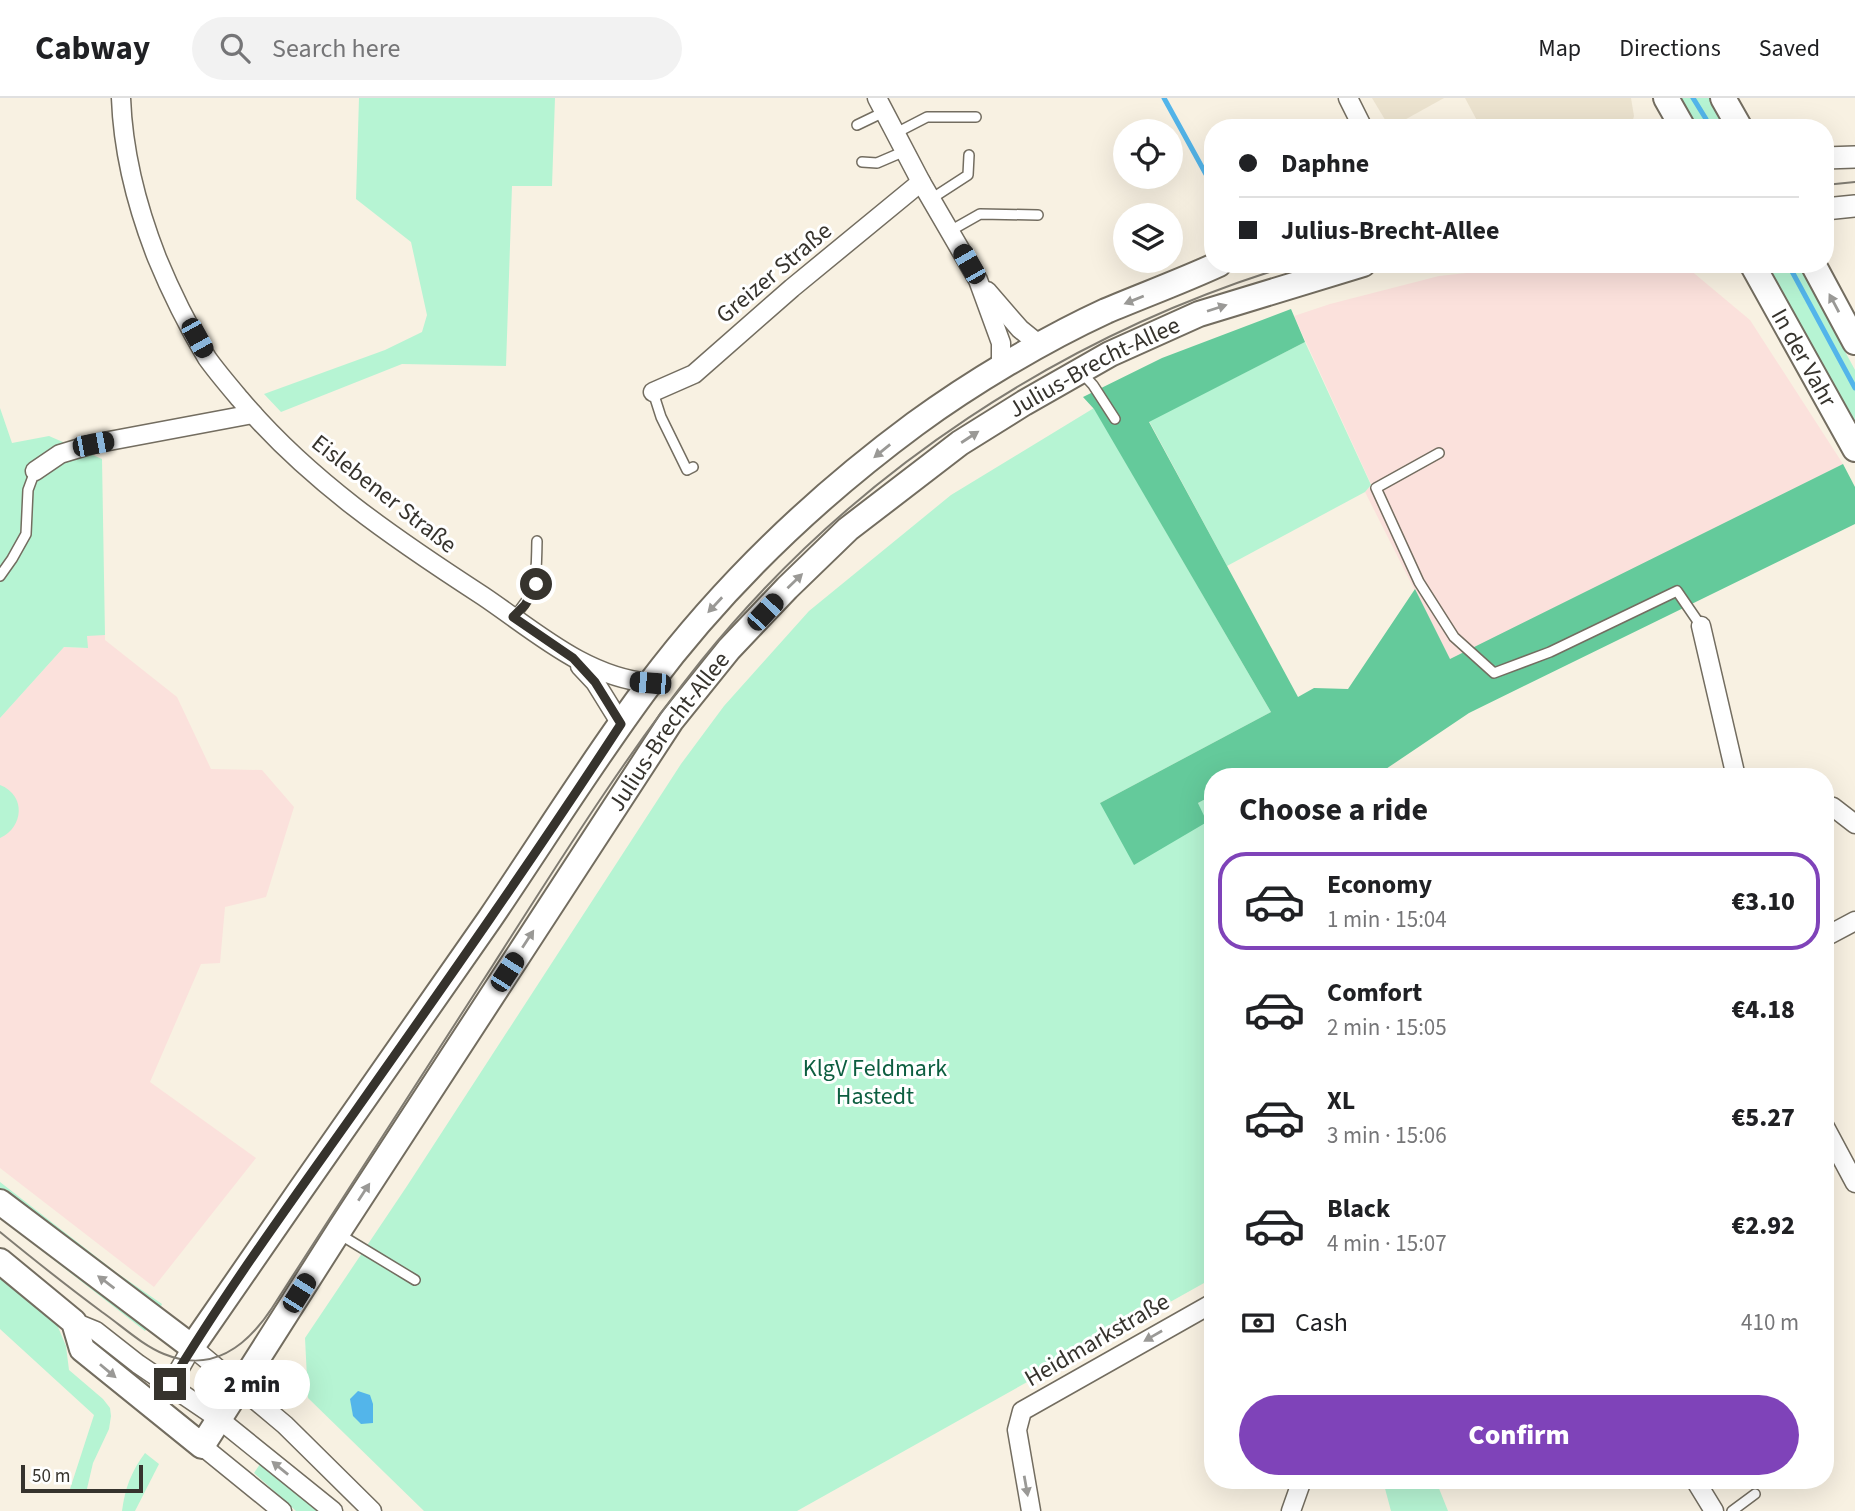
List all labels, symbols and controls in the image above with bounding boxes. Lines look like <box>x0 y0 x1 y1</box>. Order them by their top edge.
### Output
search box <box>192 17 682 80</box>
text: Cabway <box>35 25 150 72</box>
icon: search <box>216 29 254 67</box>
text: Search here <box>272 30 400 67</box>
text: Map <box>1538 31 1581 66</box>
text: Directions <box>1619 31 1721 66</box>
text: Saved <box>1759 31 1820 66</box>
map controls <box>1113 119 1183 273</box>
button: locate <box>1113 119 1183 189</box>
text: Daphne <box>1281 145 1369 182</box>
button: layers <box>1113 203 1183 273</box>
text: Julius-Brecht-Allee <box>1281 212 1499 249</box>
street label: Greizer Straße <box>708 214 840 332</box>
car <box>950 241 989 287</box>
one-way arrow <box>1828 293 1840 313</box>
one-way arrow <box>1123 295 1144 306</box>
one-way arrow <box>1207 302 1228 313</box>
street label: In der Vahr <box>1762 302 1846 414</box>
street label: Julius-Brecht-Allee <box>1001 307 1185 426</box>
car <box>178 315 217 361</box>
street label: Eislebener Straße <box>304 426 464 562</box>
car <box>71 430 116 458</box>
one-way arrow <box>960 430 980 443</box>
one-way arrow <box>873 443 891 458</box>
route start <box>520 568 552 600</box>
one-way arrow <box>786 572 803 589</box>
car <box>743 589 788 635</box>
one-way arrow <box>707 596 723 614</box>
street label: Julius-Brecht-Allee <box>599 644 738 818</box>
car <box>629 671 672 695</box>
text: Choose a ride <box>1239 787 1428 833</box>
text: Economy <box>1327 866 1432 903</box>
icon: car <box>1243 870 1306 933</box>
text: €3.10 <box>1731 883 1795 920</box>
text: 1 min · 15:04 <box>1327 903 1447 936</box>
one-way arrow <box>521 930 534 949</box>
car <box>487 949 528 995</box>
text: Comfort <box>1327 974 1422 1011</box>
icon: car <box>1243 978 1306 1041</box>
text: €4.18 <box>1731 991 1795 1028</box>
text: 2 min · 15:05 <box>1327 1011 1447 1044</box>
park label: KlgV Feldmark Hastedt <box>803 1051 947 1114</box>
text: XL <box>1327 1082 1355 1119</box>
icon: car <box>1243 1086 1306 1149</box>
text: €5.27 <box>1731 1099 1795 1136</box>
text: 3 min · 15:06 <box>1327 1119 1447 1152</box>
one-way arrow <box>357 1182 370 1201</box>
text: Black <box>1327 1190 1390 1227</box>
icon: car <box>1243 1194 1306 1257</box>
text: €2.92 <box>1731 1207 1795 1244</box>
text: 4 min · 15:07 <box>1327 1227 1447 1260</box>
car <box>279 1270 320 1316</box>
one-way arrow <box>97 1276 115 1290</box>
street label: Heidmarkstraße <box>1018 1284 1176 1396</box>
icon: cash <box>1239 1304 1277 1342</box>
text: Cash <box>1295 1304 1348 1341</box>
text: 410 m <box>1741 1306 1799 1339</box>
one-way arrow <box>1143 1329 1163 1341</box>
callout: 2 min <box>194 1360 310 1408</box>
one-way arrow <box>99 1363 117 1379</box>
route end <box>154 1368 186 1400</box>
text: 2 min <box>224 1368 280 1401</box>
button: Confirm <box>1239 1395 1799 1475</box>
one-way arrow <box>272 1461 289 1476</box>
scale bar <box>21 1462 144 1494</box>
text: 50 m <box>32 1463 70 1490</box>
one-way arrow <box>1021 1475 1032 1497</box>

